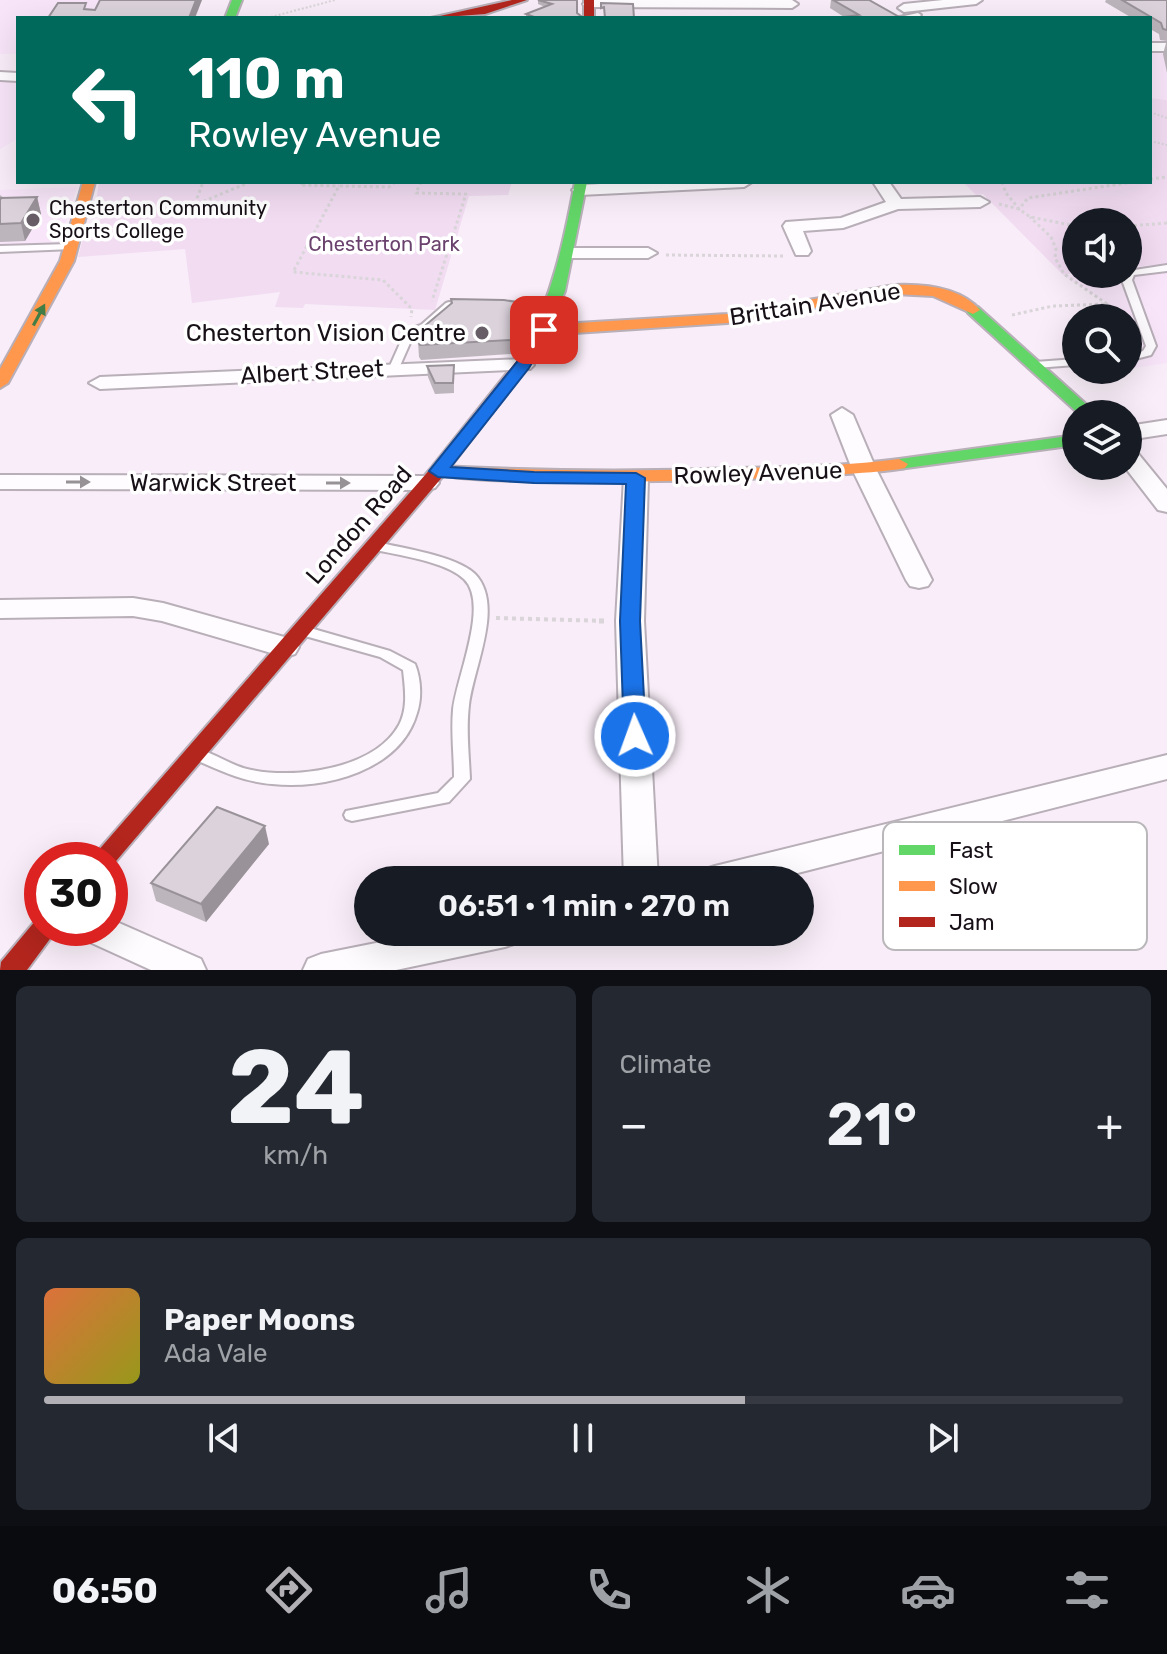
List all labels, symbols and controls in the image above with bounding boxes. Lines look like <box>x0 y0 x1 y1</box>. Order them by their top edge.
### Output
text: 110 m <box>188 46 345 112</box>
icon: left <box>56 48 160 152</box>
text: Rowley Avenue <box>188 113 441 156</box>
place label: Chesterton Community Sports College <box>49 196 267 243</box>
map controls <box>1062 208 1142 480</box>
button: sound <box>1062 208 1142 288</box>
marker: Chesterton Community Sports College <box>24 211 42 229</box>
park label: Chesterton Park <box>308 232 460 256</box>
street label: Brittain Avenue <box>728 277 902 331</box>
pin <box>510 296 578 364</box>
one-way arrow <box>32 304 45 327</box>
button: search <box>1062 304 1142 384</box>
icon: arrive <box>522 308 566 352</box>
place label: Chesterton Vision Centre <box>186 319 466 347</box>
marker: Chesterton Vision Centre <box>473 324 491 342</box>
street label: Albert Street <box>240 354 384 390</box>
button: layers <box>1062 400 1142 480</box>
street label: Rowley Avenue <box>673 456 843 490</box>
street label: London Road <box>300 460 418 590</box>
street label: Warwick Street <box>130 469 296 497</box>
one-way arrow <box>66 476 91 488</box>
one-way arrow <box>326 477 351 489</box>
position arrow <box>593 694 677 778</box>
legend <box>883 822 1147 950</box>
text: Fast <box>949 837 994 864</box>
speed limit sign: 30 <box>24 842 128 946</box>
text: Slow <box>949 873 998 900</box>
text: 06:51 · 1 min · 270 m <box>438 888 730 924</box>
text: Jam <box>949 909 995 936</box>
text: 24 <box>227 1026 365 1149</box>
text: Climate <box>620 1049 712 1080</box>
text: 21° <box>826 1089 917 1160</box>
text: − <box>620 1099 648 1151</box>
text: + <box>1096 1099 1123 1151</box>
text: km/h <box>263 1140 328 1171</box>
text: Paper Moons <box>164 1302 355 1338</box>
text: Ada Vale <box>164 1338 268 1369</box>
icon: previous <box>202 1416 246 1460</box>
icon: pause <box>561 1416 605 1460</box>
icon: next <box>921 1416 965 1460</box>
icon: directions <box>261 1562 317 1618</box>
icon: music <box>421 1562 477 1618</box>
icon: phone <box>581 1562 637 1618</box>
icon: climate <box>740 1562 796 1618</box>
icon: car <box>900 1562 956 1618</box>
icon: filters <box>1059 1562 1115 1618</box>
text: 06:50 <box>52 1569 158 1612</box>

